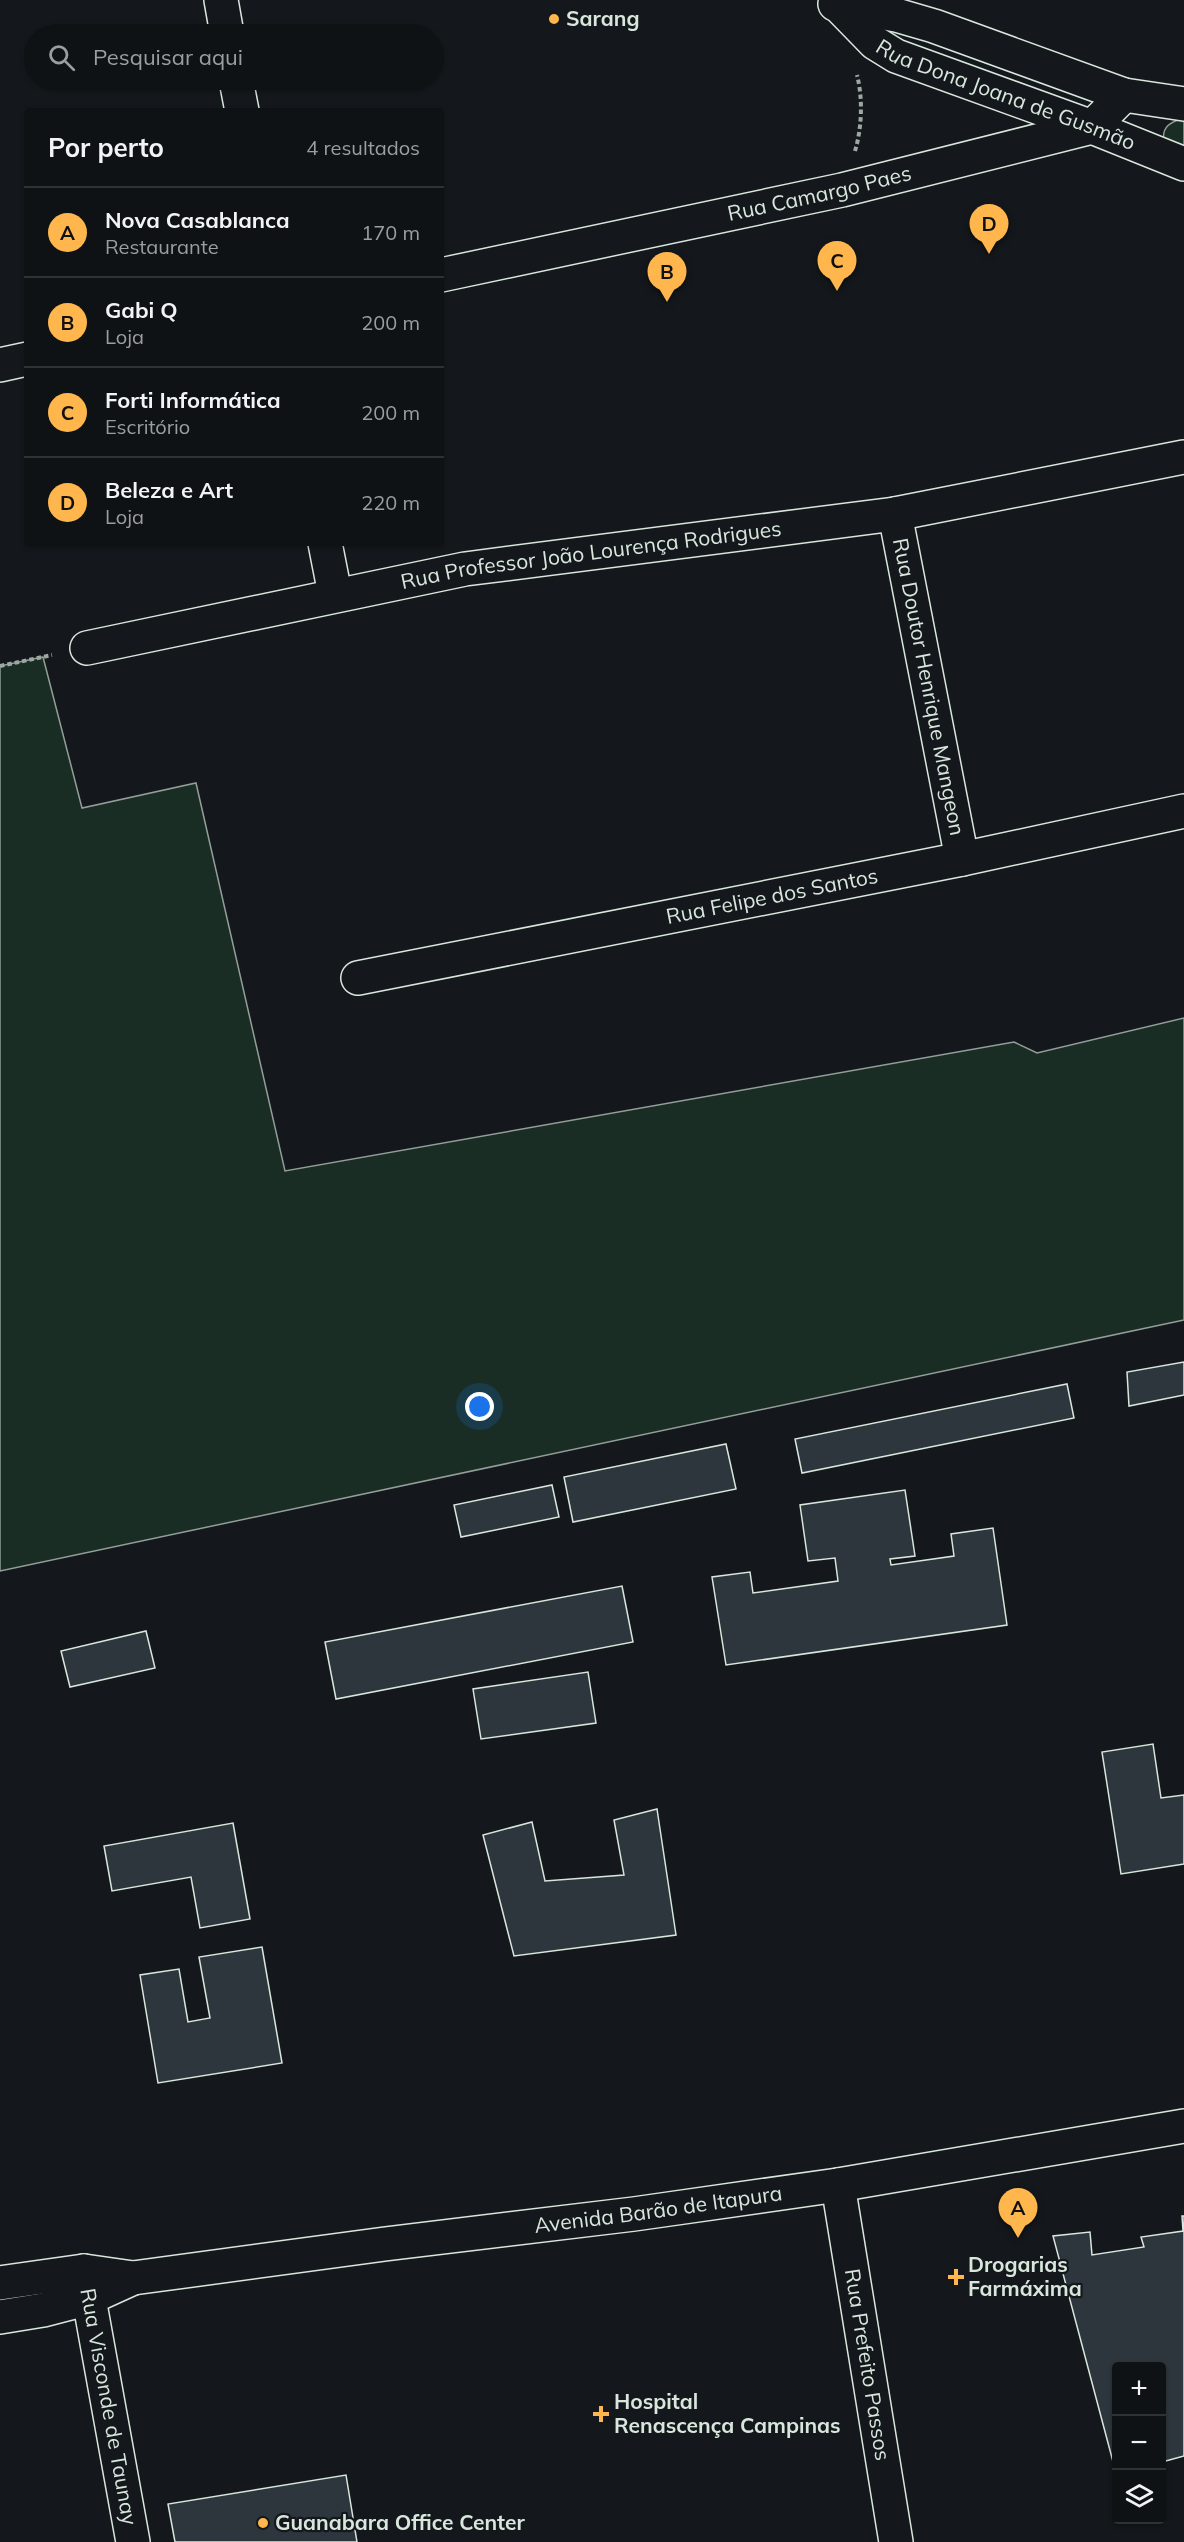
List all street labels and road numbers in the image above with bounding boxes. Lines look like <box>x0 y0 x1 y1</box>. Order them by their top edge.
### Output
street label: Rua Dona Joana de Gusmão <box>872 33 1139 155</box>
street label: Rua Camargo Paes <box>725 159 914 226</box>
street label: Rua Professor João Lourença Rodrigues <box>398 515 783 594</box>
street label: Rua Doutor Henrique Mangeon <box>888 536 971 838</box>
street label: Rua Felipe dos Santos <box>664 862 880 929</box>
street label: Avenida Barão de Itapura <box>533 2179 784 2238</box>
street label: Rua Prefeito Passos <box>840 2267 897 2462</box>
street label: Rua Visconde de Taunay <box>75 2286 144 2527</box>

